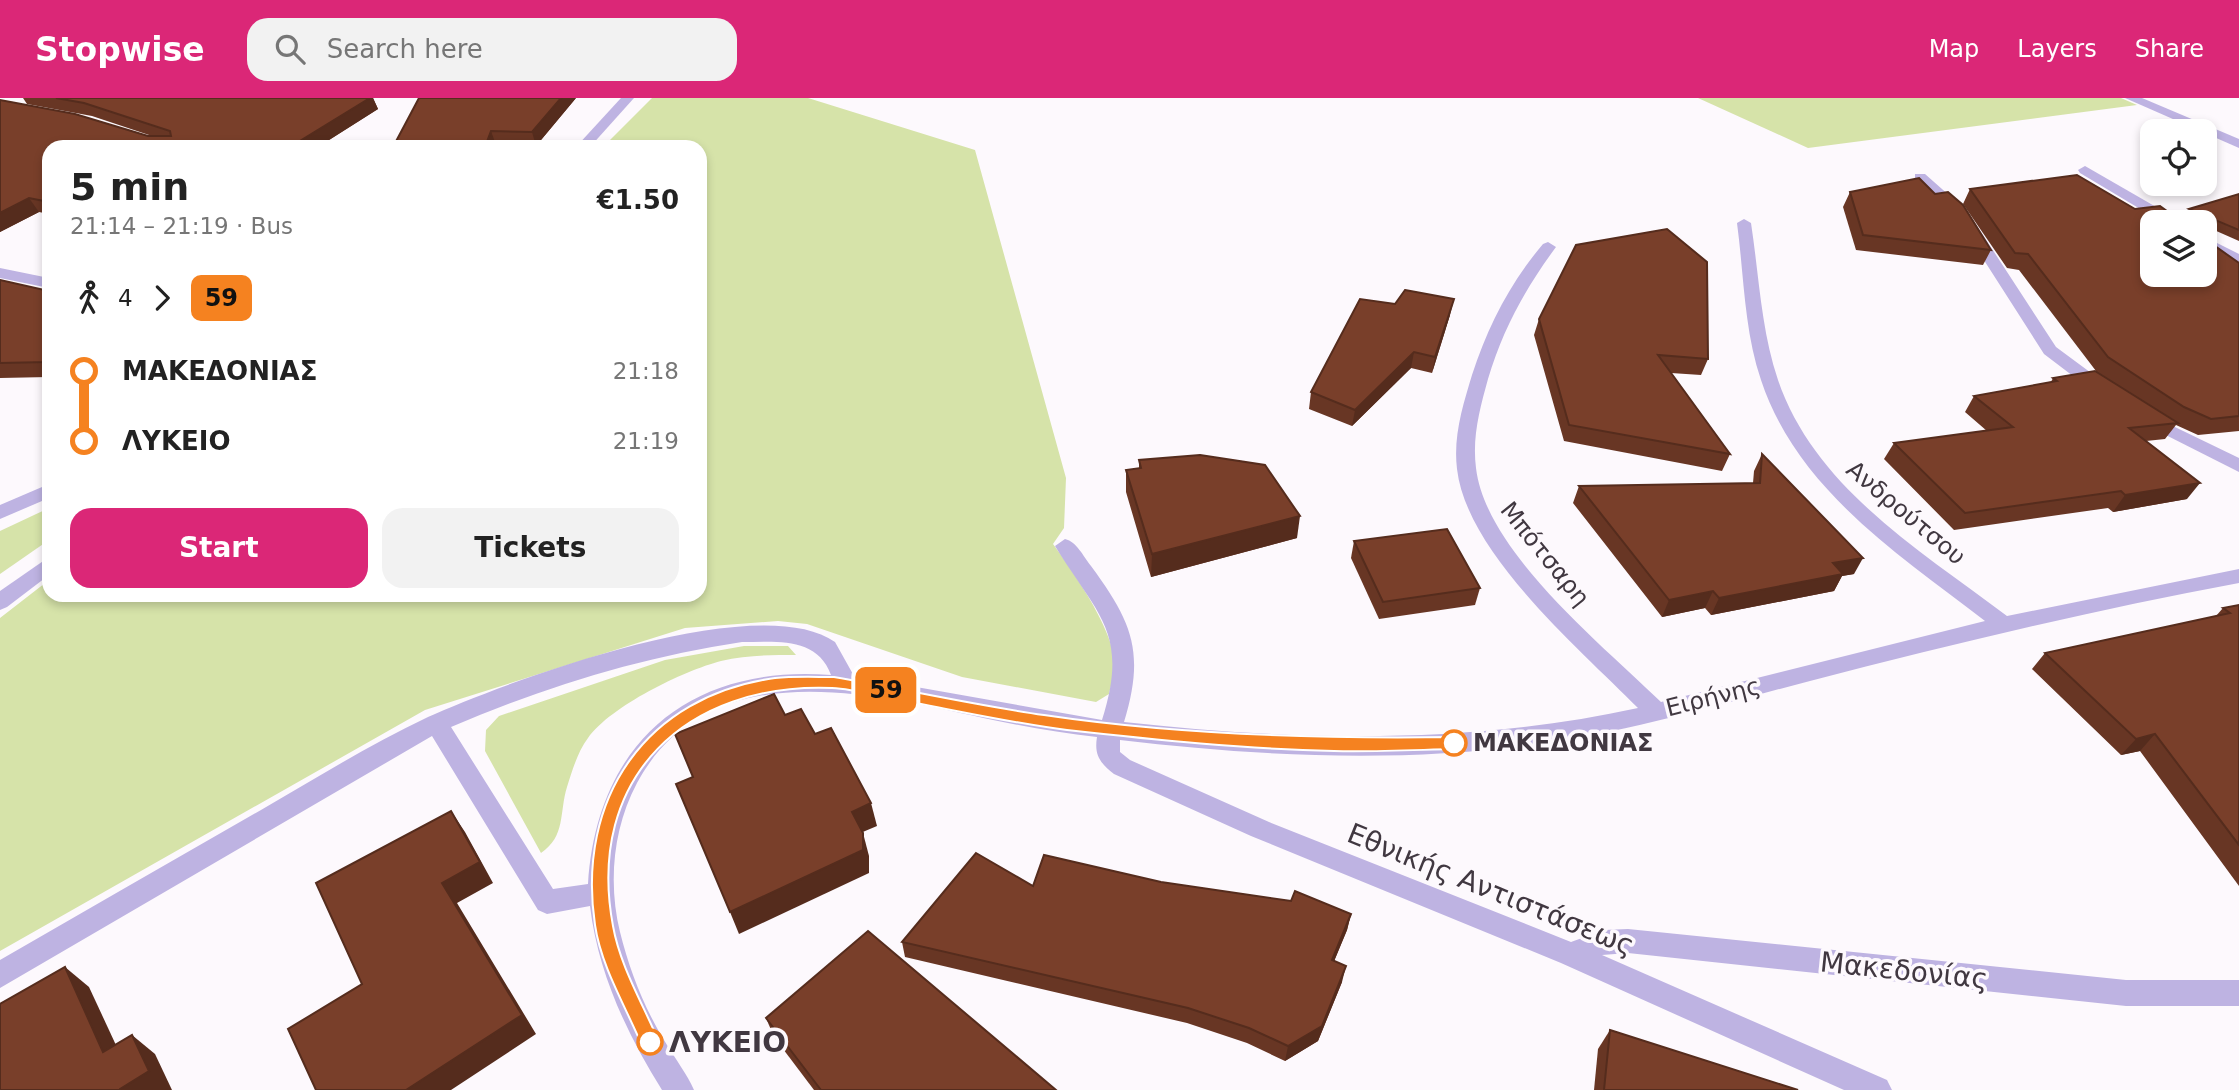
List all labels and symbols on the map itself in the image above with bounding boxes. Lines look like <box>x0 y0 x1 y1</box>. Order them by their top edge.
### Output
street label: Ανδρούτσου <box>1841 455 1971 571</box>
street label: Μπότσαρη <box>1495 496 1595 612</box>
line badge: 59 <box>854 667 917 713</box>
street label: Ειρήνης <box>1663 672 1763 722</box>
place label: ΜΑΚΕΔΟΝΙΑΣ <box>1473 729 1653 757</box>
marker: ΜΑΚΕΔΟΝΙΑΣ <box>1441 730 1467 756</box>
street label: Εθνικής Αντιστάσεως <box>1343 817 1639 962</box>
street label: Μακεδονίας <box>1818 945 1989 996</box>
place label: ΛΥΚΕΙΟ <box>669 1026 786 1059</box>
marker: ΛΥΚΕΙΟ <box>637 1029 663 1055</box>

